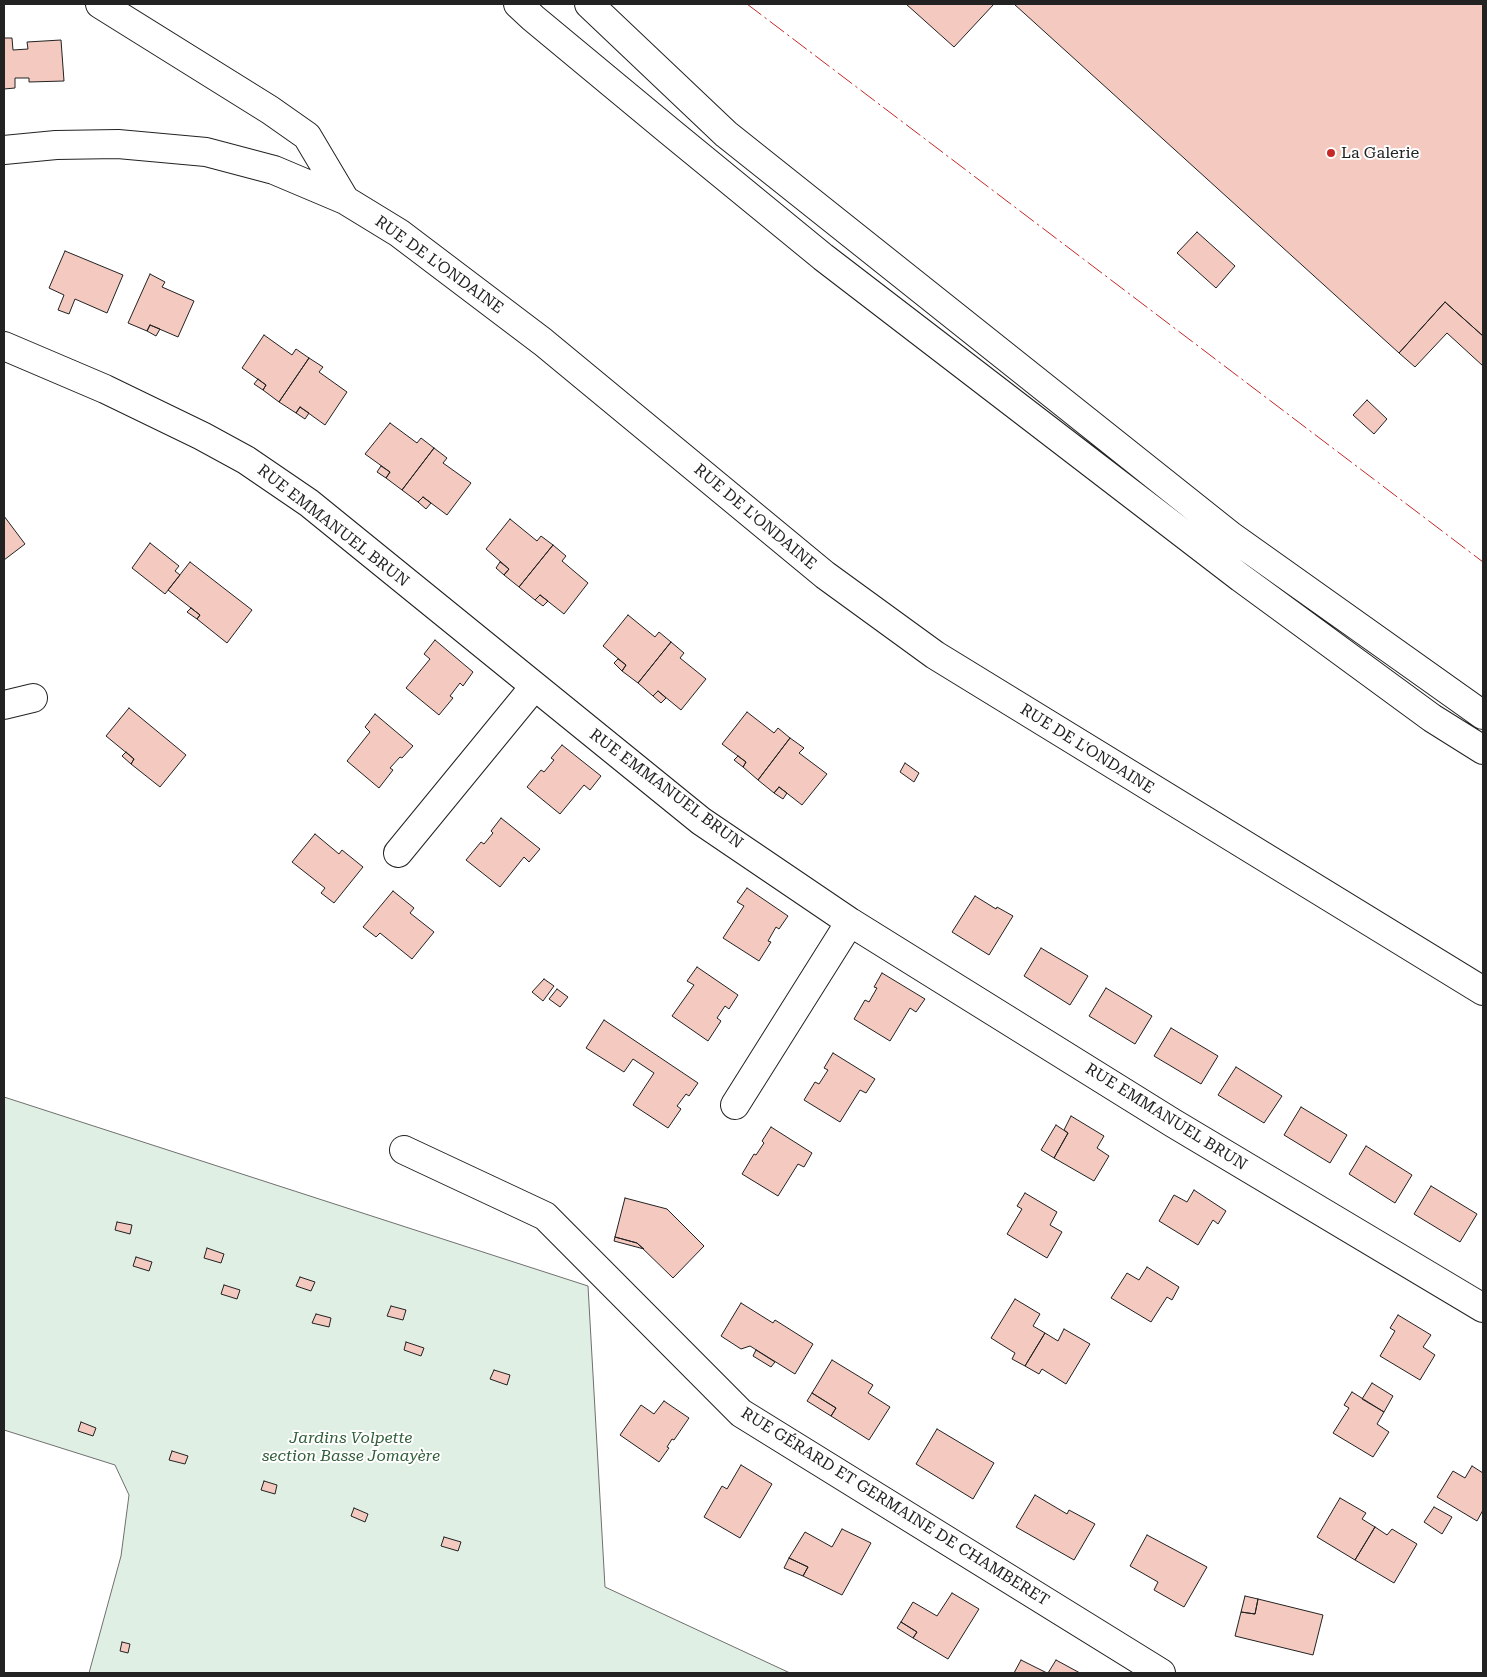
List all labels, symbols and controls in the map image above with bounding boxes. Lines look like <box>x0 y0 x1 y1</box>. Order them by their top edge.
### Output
place label: La Galerie <box>1341 143 1419 163</box>
marker: La Galerie <box>1325 147 1337 159</box>
street label: RUE DE L'ONDAINE <box>371 212 507 318</box>
street label: RUE DE L'ONDAINE <box>690 460 820 574</box>
street label: RUE EMMANUEL BRUN <box>253 461 413 591</box>
street label: RUE DE L'ONDAINE <box>1017 700 1157 798</box>
street label: RUE EMMANUEL BRUN <box>586 725 746 853</box>
street label: RUE EMMANUEL BRUN <box>1082 1059 1250 1175</box>
street label: RUE GÉRARD ET GERMAINE DE CHAMBERET <box>737 1404 1053 1610</box>
park label: Jardins Volpette section Basse Jomayère <box>262 1428 440 1466</box>

